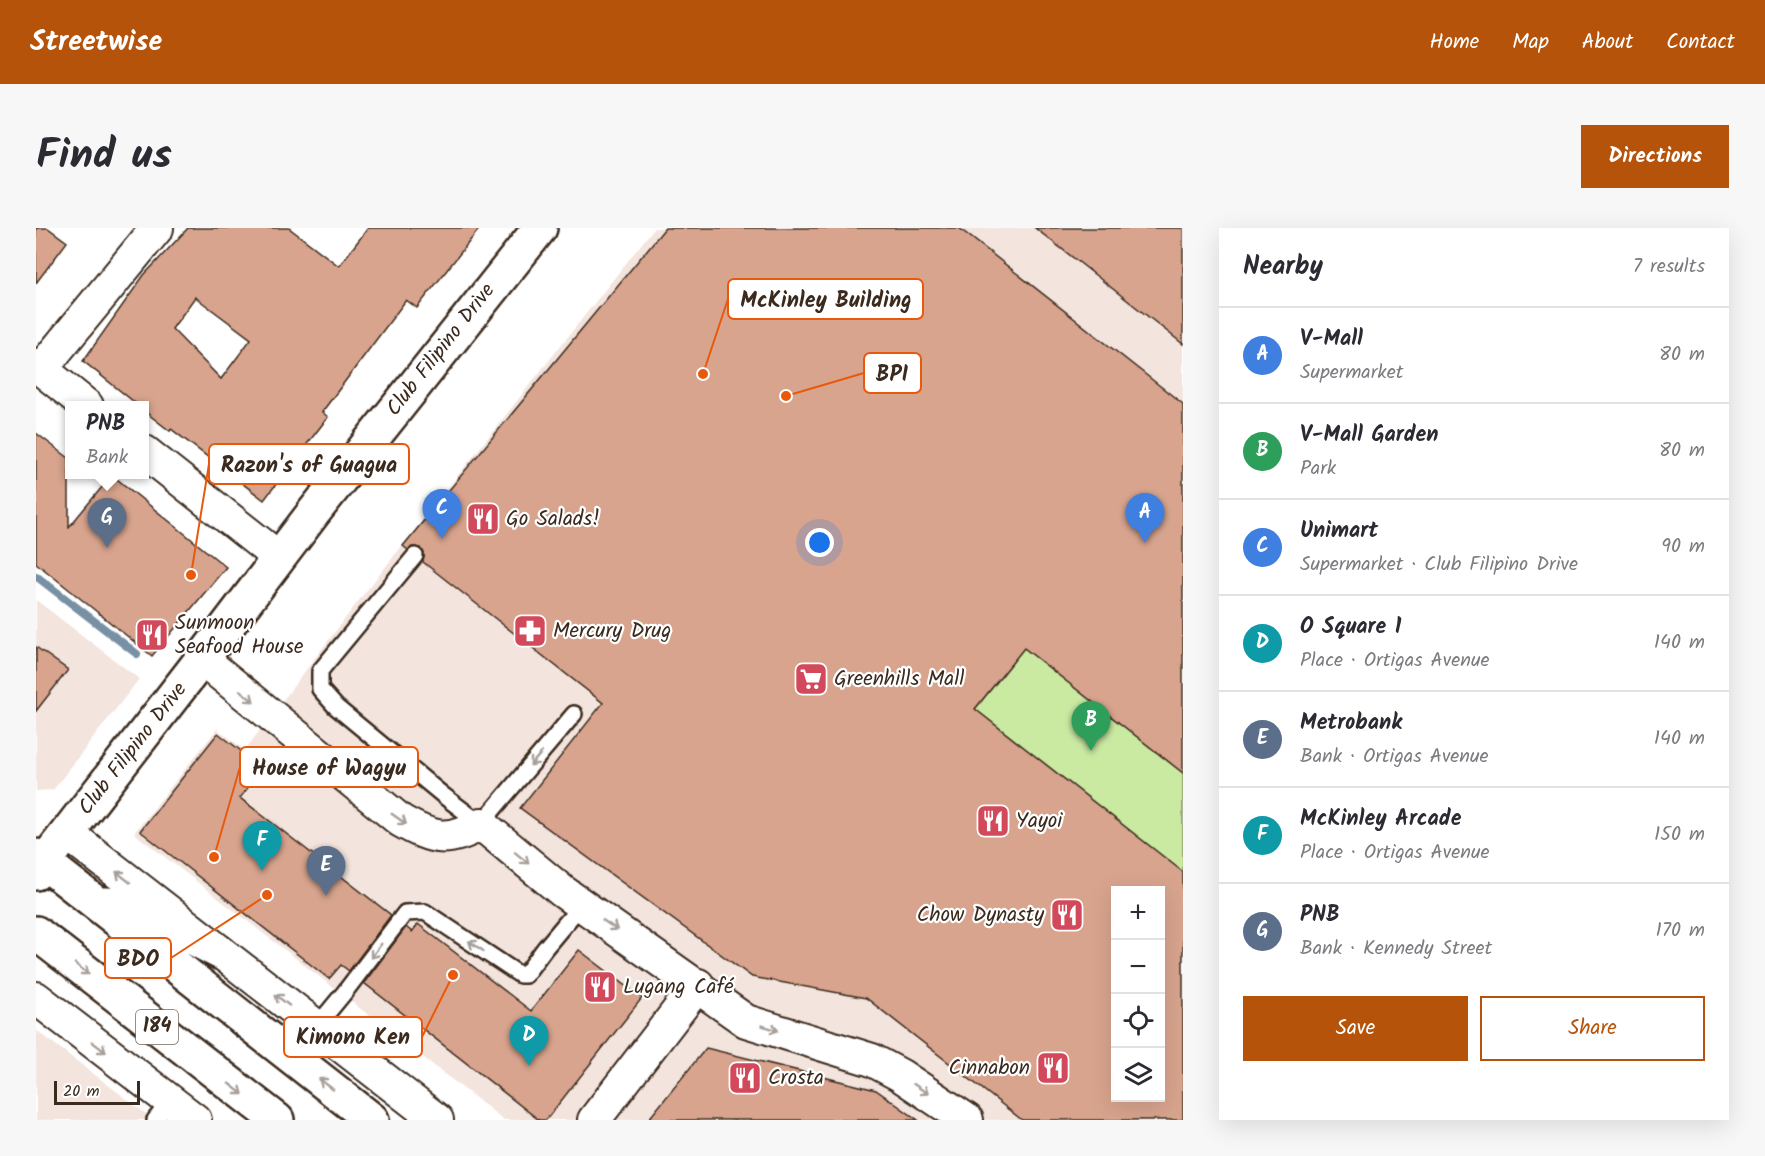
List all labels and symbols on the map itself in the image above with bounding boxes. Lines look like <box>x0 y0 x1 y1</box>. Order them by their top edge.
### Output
street label: Club Filipino Drive <box>378 276 504 424</box>
callout: McKinley Building <box>728 279 923 319</box>
text: McKinley Building <box>740 284 912 319</box>
callout: BPI <box>864 353 921 393</box>
text: BPI <box>876 358 909 393</box>
callout: Razon's of Guagua <box>209 444 409 484</box>
text: Razon's of Guagua <box>221 449 397 484</box>
pin: C <box>422 490 462 539</box>
pin: A <box>1126 494 1164 543</box>
pin: G <box>88 498 126 548</box>
restaurant icon: Go Salads! <box>465 501 501 537</box>
place label: Go Salads! <box>506 503 600 536</box>
your location <box>805 528 834 557</box>
place label: Sunmoon Seafood House <box>175 607 304 664</box>
pharmacy icon: Mercury Drug <box>512 613 548 649</box>
place label: Mercury Drug <box>553 615 671 648</box>
restaurant icon: Sunmoon Seafood House <box>134 617 170 653</box>
supermarket icon: Greenhills Mall <box>793 661 829 697</box>
place label: Greenhills Mall <box>834 663 965 696</box>
street label: Club Filipino Drive <box>70 675 196 823</box>
one-way arrow <box>239 690 255 703</box>
pin: B <box>1072 702 1110 751</box>
callout: House of Wagyu <box>240 747 418 787</box>
one-way arrow <box>529 751 543 766</box>
text: House of Wagyu <box>252 752 406 787</box>
restaurant icon: Yayoi <box>975 803 1011 839</box>
place label: Yayoi <box>1016 805 1063 838</box>
one-way arrow <box>391 813 407 825</box>
pin: F <box>242 822 282 871</box>
pin: E <box>306 846 346 896</box>
one-way arrow <box>513 851 529 864</box>
one-way arrow <box>115 871 131 884</box>
restaurant icon: Chow Dynasty <box>1049 897 1085 933</box>
place label: Chow Dynasty <box>917 899 1044 932</box>
one-way arrow <box>602 919 618 931</box>
callout: BDO <box>105 938 171 978</box>
one-way arrow <box>468 940 484 952</box>
text: BDO <box>117 943 159 978</box>
one-way arrow <box>370 943 383 959</box>
one-way arrow <box>74 963 90 976</box>
restaurant icon: Lugang Café <box>582 969 618 1005</box>
place label: Lugang Café <box>623 971 734 1004</box>
one-way arrow <box>274 994 290 1007</box>
road number: 184 <box>136 1010 178 1044</box>
pin: D <box>510 1016 548 1066</box>
callout: Kimono Ken <box>284 1017 422 1057</box>
text: Kimono Ken <box>296 1021 410 1056</box>
one-way arrow <box>760 1023 779 1034</box>
one-way arrow <box>91 1040 107 1053</box>
restaurant icon: Cinnabon <box>1035 1050 1071 1086</box>
place label: Cinnabon <box>948 1052 1030 1085</box>
restaurant icon: Crosta <box>727 1060 763 1096</box>
place label: Crosta <box>768 1062 824 1095</box>
scale bar <box>54 1078 140 1106</box>
one-way arrow <box>318 1078 334 1091</box>
one-way arrow <box>228 1082 244 1095</box>
one-way arrow <box>912 1083 929 1095</box>

